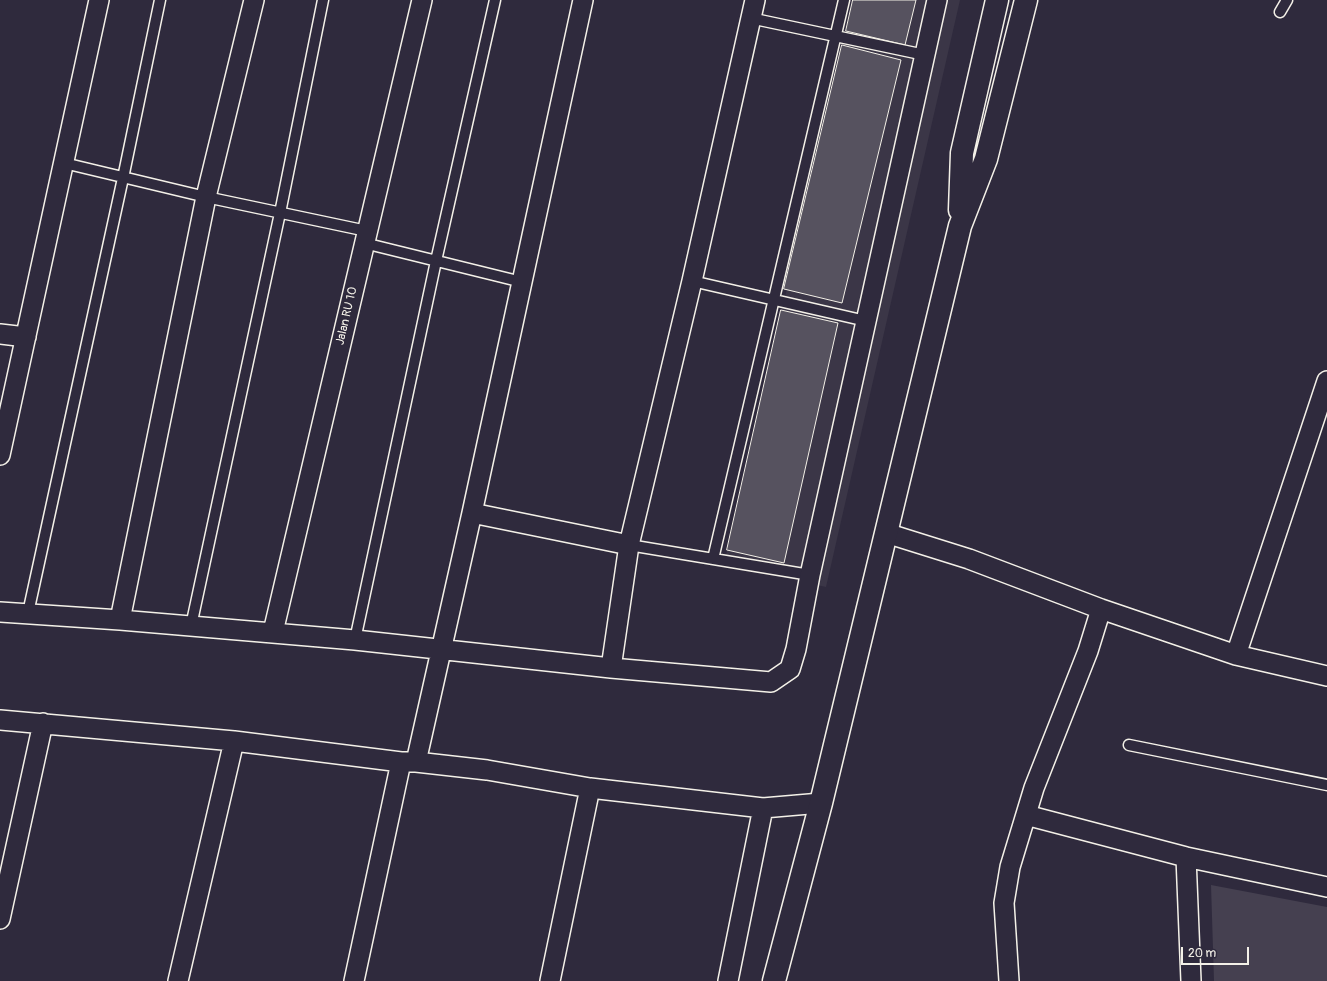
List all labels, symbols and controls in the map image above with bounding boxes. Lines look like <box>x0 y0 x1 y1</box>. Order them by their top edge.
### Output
street label: Jalan RU 10 <box>333 286 361 346</box>
scale bar <box>1183 939 1251 965</box>
text: 20 m <box>1188 946 1216 961</box>

